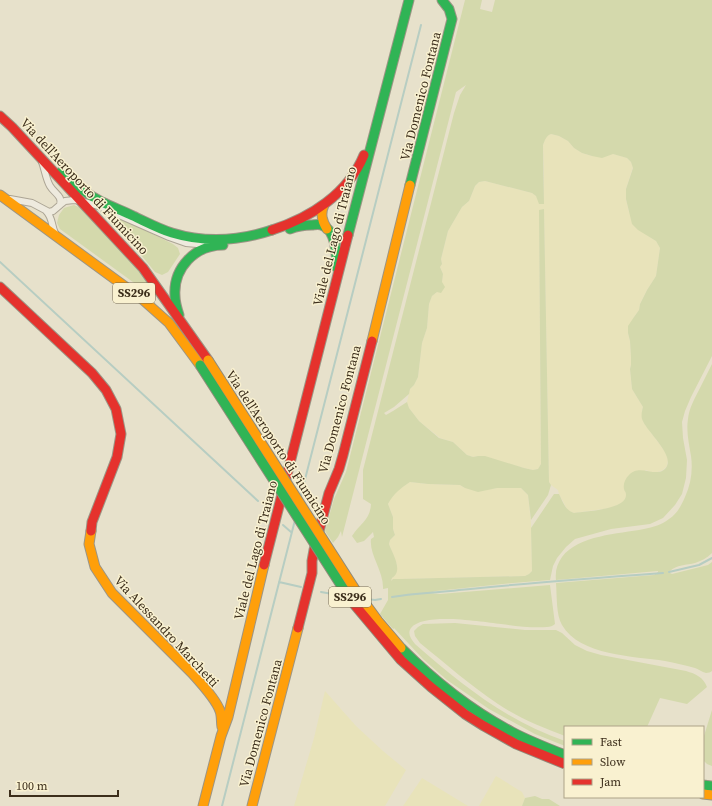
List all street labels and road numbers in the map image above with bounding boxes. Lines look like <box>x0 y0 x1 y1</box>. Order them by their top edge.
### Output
street label: Via Domenico Fontana <box>396 30 445 162</box>
street label: Via dell'Aeroporto di Fiumicino <box>17 114 152 258</box>
street label: Viale del Lago di Traiano <box>309 165 360 308</box>
road number: SS296 <box>113 283 155 303</box>
street label: Via Domenico Fontana <box>314 343 365 475</box>
street label: Via dell'Aeroporto di Fiumicino <box>222 367 335 528</box>
street label: Viale del Lago di Traiano <box>230 479 281 622</box>
street label: Via Alessandro Marchetti <box>111 572 223 691</box>
road number: SS296 <box>329 587 371 607</box>
street label: Via Domenico Fontana <box>235 657 286 789</box>

